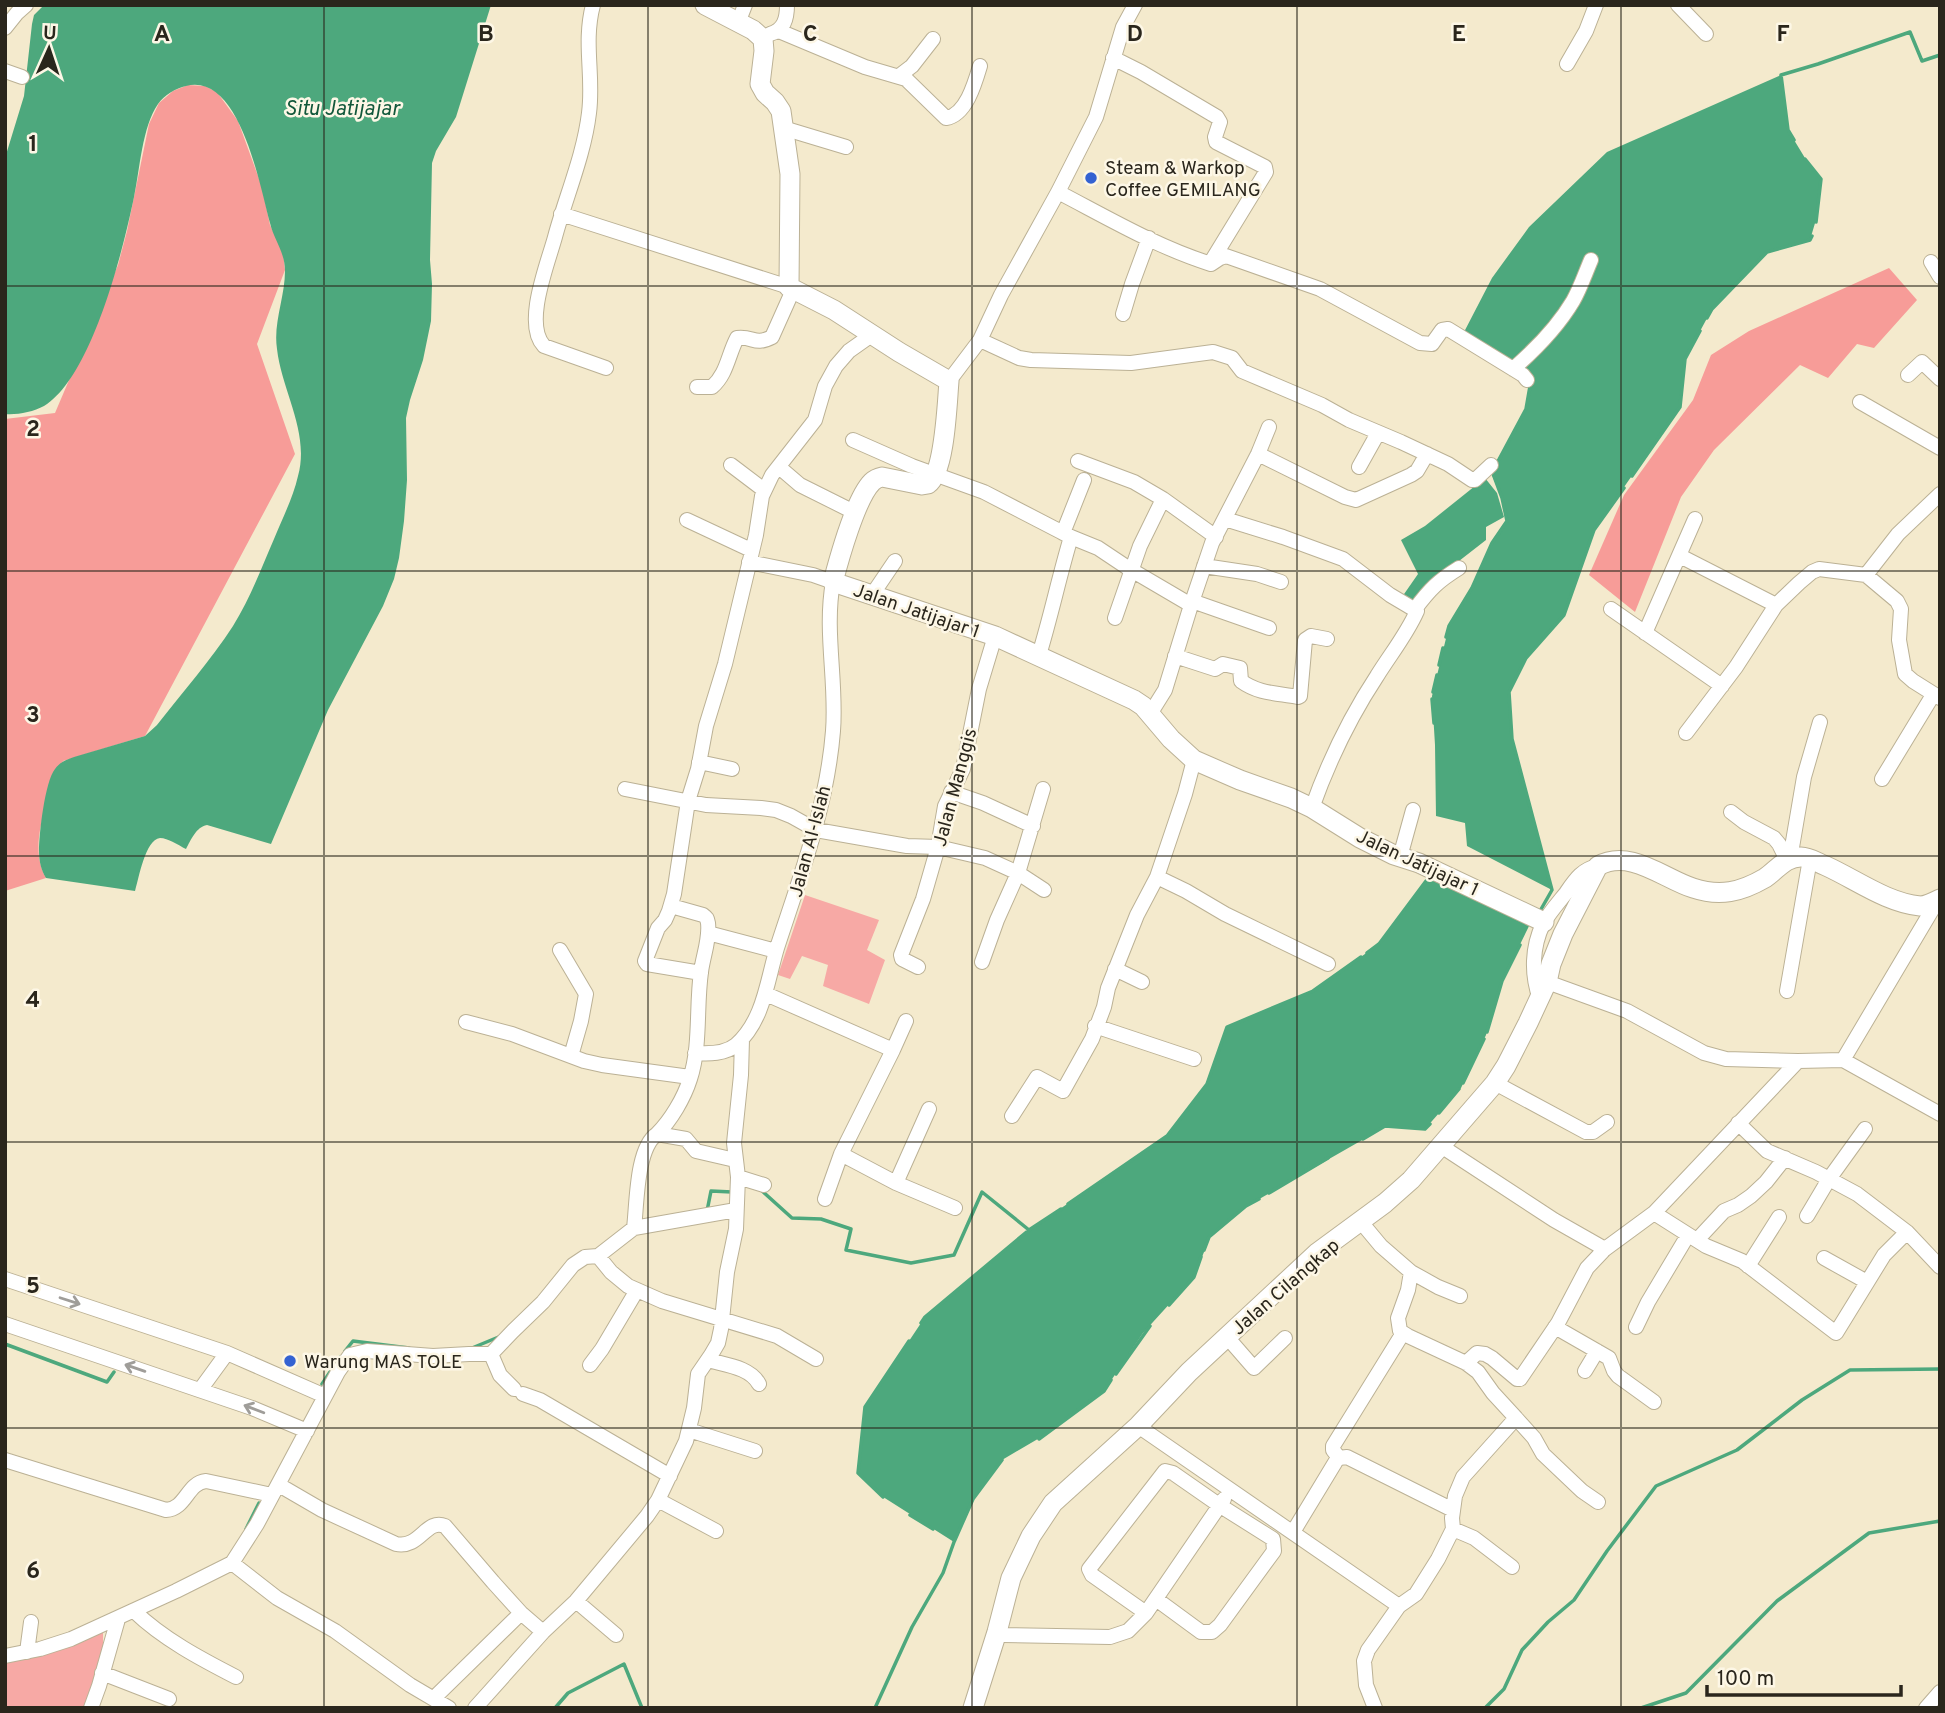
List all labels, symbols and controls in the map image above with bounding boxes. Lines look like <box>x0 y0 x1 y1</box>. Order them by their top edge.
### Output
north arrow <box>14 14 84 84</box>
text: A <box>154 21 170 50</box>
text: B <box>478 21 494 50</box>
text: C <box>803 21 817 50</box>
text: D <box>1127 21 1143 50</box>
text: E <box>1452 21 1466 50</box>
text: F <box>1776 21 1790 50</box>
text: U <box>42 22 57 46</box>
water label: Situ Jatijajar <box>285 96 401 123</box>
text: 1 <box>28 131 38 160</box>
place label: Steam & Warkop Coffee GEMILANG <box>1105 157 1261 203</box>
marker: Steam & Warkop Coffee GEMILANG <box>1083 170 1099 186</box>
text: 2 <box>26 416 40 445</box>
street label: Jalan Jatijajar 1 <box>850 579 983 645</box>
text: 3 <box>26 702 40 731</box>
street label: Jalan Manggis <box>929 726 983 849</box>
street label: Jalan Al-Islah <box>784 783 837 900</box>
street label: Jalan Jatijajar 1 <box>1352 825 1482 903</box>
text: 4 <box>26 987 40 1016</box>
street label: Jalan Cilangkap <box>1227 1234 1345 1341</box>
text: 5 <box>26 1273 40 1302</box>
one-way arrow <box>59 1295 81 1308</box>
place label: Warung MAS TOLE <box>304 1351 462 1375</box>
marker: Warung MAS TOLE <box>282 1353 298 1369</box>
one-way arrow <box>125 1361 147 1373</box>
one-way arrow <box>244 1402 265 1414</box>
text: 6 <box>26 1558 40 1587</box>
scale bar <box>1707 1654 1901 1698</box>
text: 100 m <box>1717 1666 1774 1693</box>

